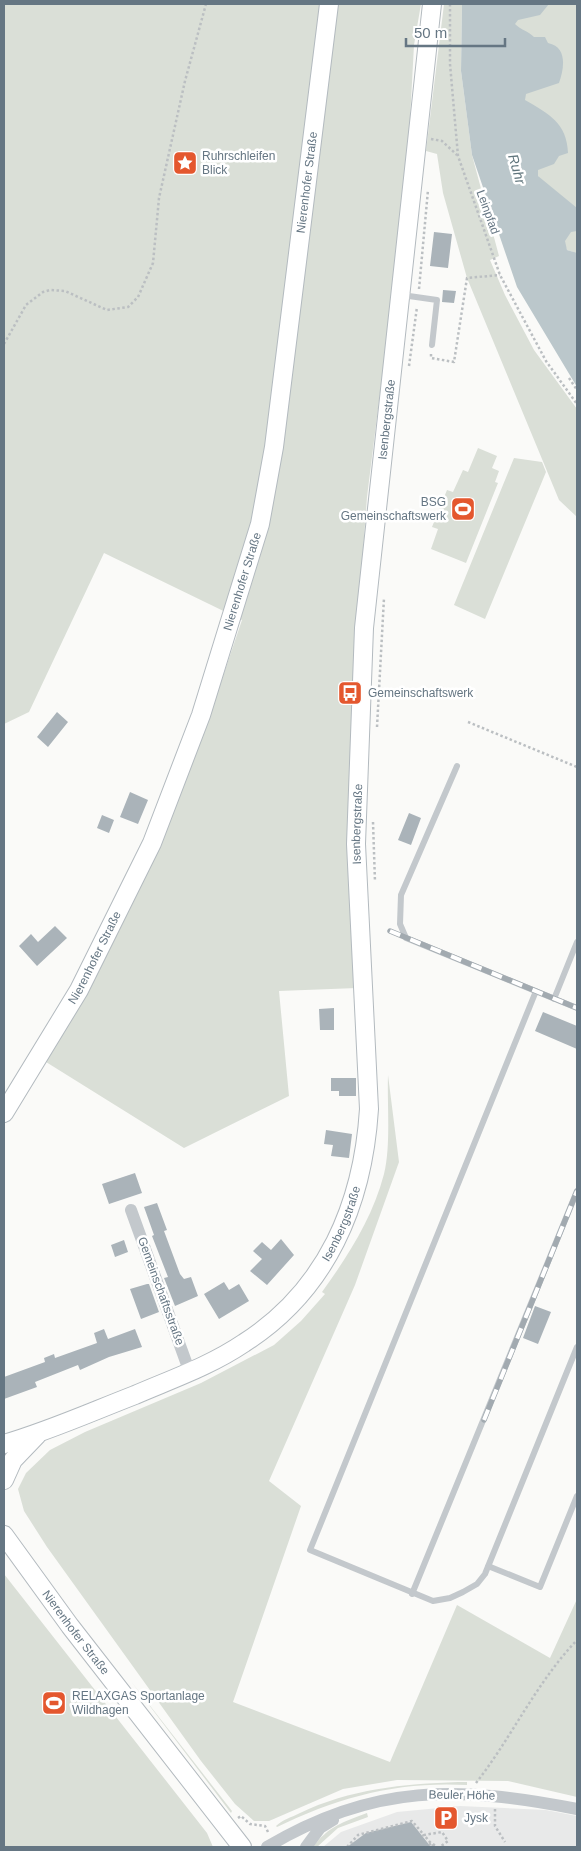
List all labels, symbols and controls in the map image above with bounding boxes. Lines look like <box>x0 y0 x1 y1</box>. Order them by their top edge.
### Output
scale bar <box>406 15 505 47</box>
text: 50 m <box>414 24 447 41</box>
street label: Nierenhofer Straße <box>294 131 320 234</box>
place label: Ruhrschleifen Blick <box>202 149 275 177</box>
place icon: Ruhrschleifen Blick <box>172 150 198 176</box>
water label: Ruhr <box>505 152 529 187</box>
street label: Leinpfad <box>474 188 502 236</box>
street label: Isenbergstraße <box>375 378 398 460</box>
place label: BSG Gemeinschaftswerk <box>341 495 447 523</box>
sports icon: BSG Gemeinschaftswerk <box>450 496 476 522</box>
street label: Nierenhofer Straße <box>220 530 264 632</box>
bus stop icon: Gemeinschaftswerk <box>337 680 363 706</box>
place label: Gemeinschaftswerk <box>368 686 474 700</box>
street label: Isenbergstraße <box>349 783 365 865</box>
street label: Nierenhofer Straße <box>65 909 124 1007</box>
street label: Isenbergstraße <box>319 1184 363 1264</box>
street label: Gemeinschaftsstraße <box>135 1235 187 1347</box>
street label: Nierenhofer Straße <box>39 1587 112 1678</box>
place label: RELAXGAS Sportanlage Wildhagen <box>72 1689 205 1717</box>
sports icon: RELAXGAS Sportanlage Wildhagen <box>41 1690 67 1716</box>
street label: Beuler Höhe <box>429 1787 496 1803</box>
parking icon: Jysk <box>433 1805 459 1831</box>
place label: Jysk <box>464 1811 489 1825</box>

